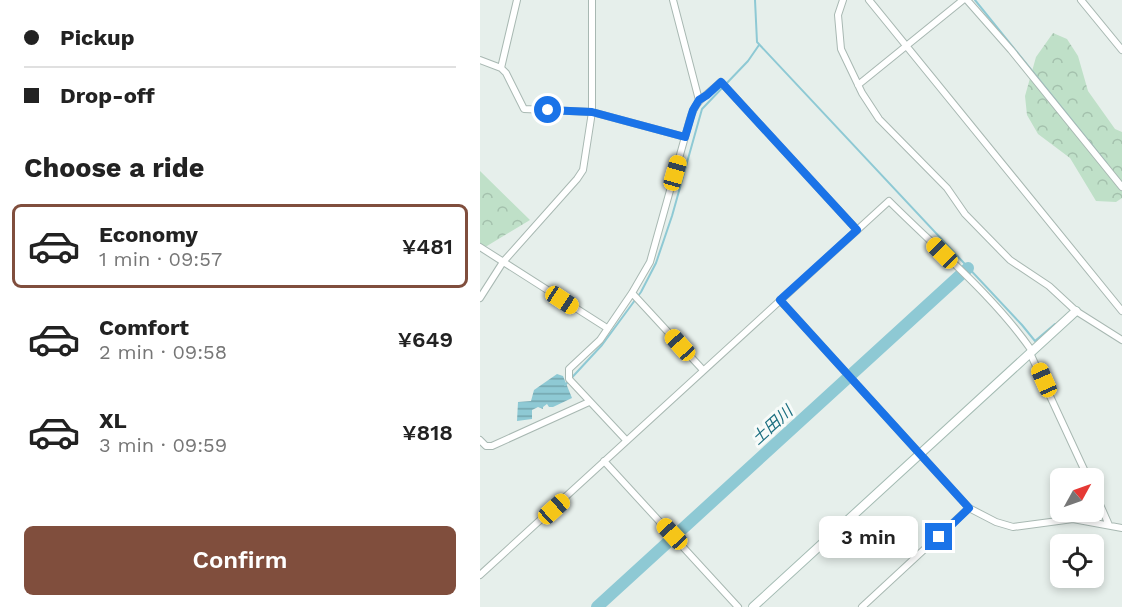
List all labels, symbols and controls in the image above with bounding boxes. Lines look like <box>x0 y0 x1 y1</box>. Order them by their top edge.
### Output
text: Pickup <box>60 25 135 50</box>
text: Drop-off <box>60 83 155 108</box>
route start <box>534 96 561 123</box>
text: Choose a ride <box>24 152 204 184</box>
car <box>661 153 689 193</box>
icon: car <box>27 219 81 273</box>
text: Economy <box>99 222 198 247</box>
text: ¥481 <box>402 234 453 259</box>
car <box>923 234 961 272</box>
text: 1 min · 09:57 <box>99 247 222 271</box>
car <box>542 283 582 317</box>
icon: car <box>27 312 81 366</box>
text: Comfort <box>99 315 189 340</box>
car <box>661 326 699 364</box>
text: ¥649 <box>398 327 453 352</box>
text: 2 min · 09:58 <box>99 340 227 364</box>
car <box>1028 360 1060 400</box>
water label: 土田川 <box>748 401 798 448</box>
icon: car <box>27 405 81 459</box>
text: XL <box>99 408 127 433</box>
text: ¥818 <box>402 420 453 445</box>
text: 3 min · 09:59 <box>99 433 227 457</box>
north arrow <box>1050 468 1104 522</box>
map controls <box>1050 468 1104 588</box>
car <box>535 490 573 528</box>
car <box>653 515 691 553</box>
callout: 3 min <box>819 516 918 558</box>
route end <box>925 523 952 550</box>
text: 3 min <box>841 525 896 549</box>
button: Confirm <box>24 526 456 595</box>
button: locate <box>1050 534 1104 588</box>

